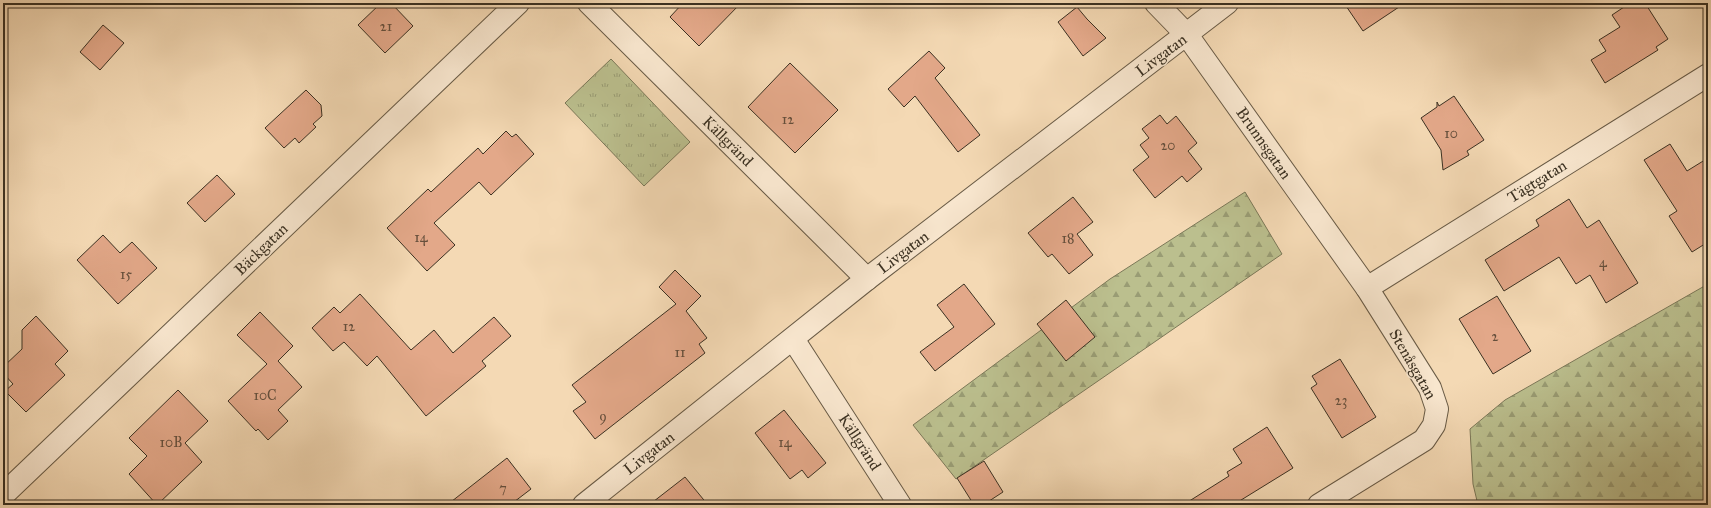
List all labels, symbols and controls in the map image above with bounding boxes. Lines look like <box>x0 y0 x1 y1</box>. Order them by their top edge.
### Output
house number: 21 <box>380 18 393 35</box>
street label: Livgatan <box>1132 29 1191 81</box>
street label: Brunnsgatan <box>1231 103 1296 184</box>
house number: 12 <box>782 111 794 128</box>
street label: Källgränd <box>698 112 757 171</box>
house number: 10 <box>1444 125 1458 142</box>
house number: 20 <box>1160 137 1176 154</box>
street label: Tägtgatan <box>1504 155 1571 207</box>
street label: Bäckgatan <box>230 219 293 280</box>
street label: Livgatan <box>874 226 933 278</box>
house number: 14 <box>414 229 429 246</box>
house number: 18 <box>1062 230 1074 247</box>
house number: 4 <box>1599 254 1608 271</box>
house number: 15 <box>120 266 132 283</box>
house number: 12 <box>343 318 355 335</box>
street label: Stenåsgatan <box>1384 325 1441 403</box>
house number: 2 <box>1492 328 1499 345</box>
house number: 11 <box>674 344 686 361</box>
house number: 10C <box>253 387 277 404</box>
house number: 23 <box>1335 392 1347 409</box>
house number: 9 <box>599 408 607 425</box>
street label: Källgränd <box>834 410 885 474</box>
street label: Livgatan <box>620 427 679 479</box>
house number: 10B <box>160 434 182 451</box>
house number: 14 <box>778 434 793 451</box>
house number: 7 <box>499 480 507 497</box>

